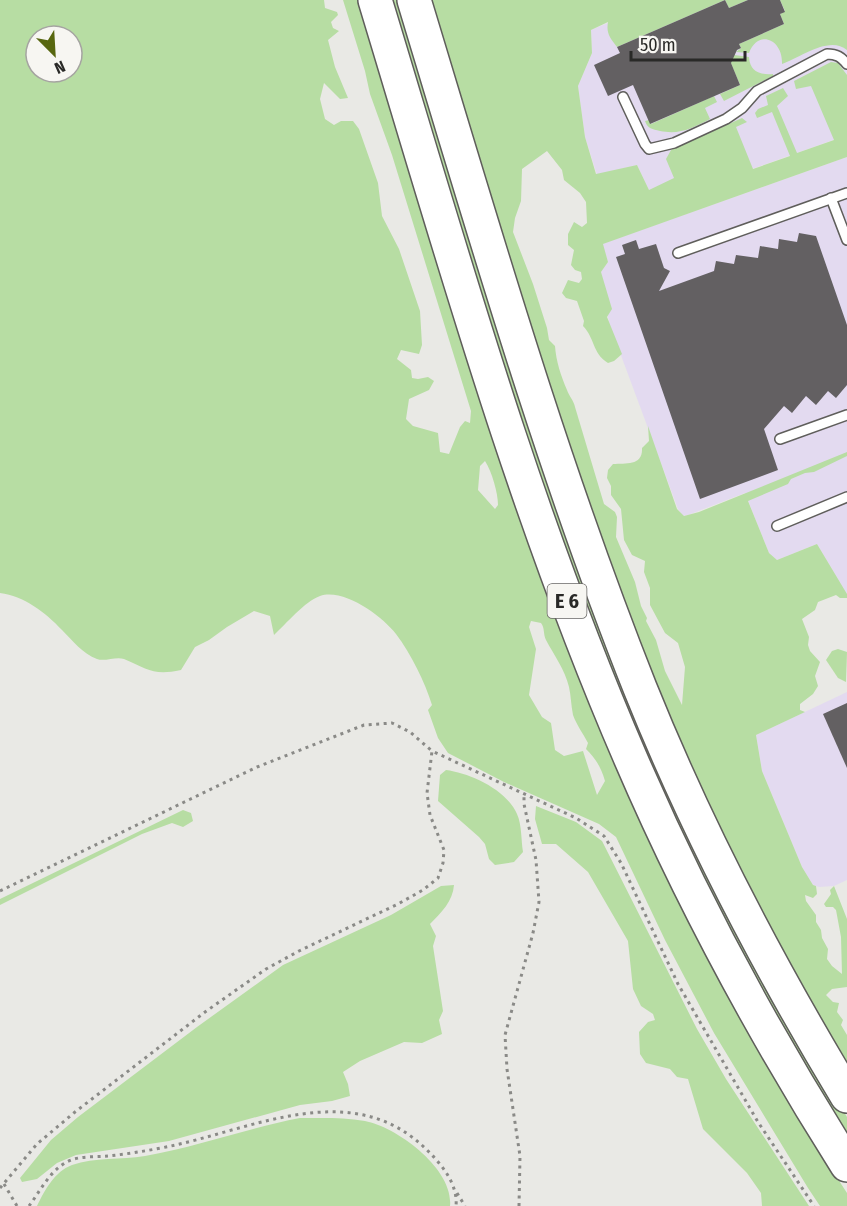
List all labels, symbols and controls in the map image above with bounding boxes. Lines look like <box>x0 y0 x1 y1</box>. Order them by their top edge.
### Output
north arrow <box>24 24 84 84</box>
scale bar <box>631 24 745 62</box>
text: 50 m <box>640 34 676 56</box>
text: N <box>52 57 68 78</box>
road number: E 6 <box>548 584 586 618</box>

